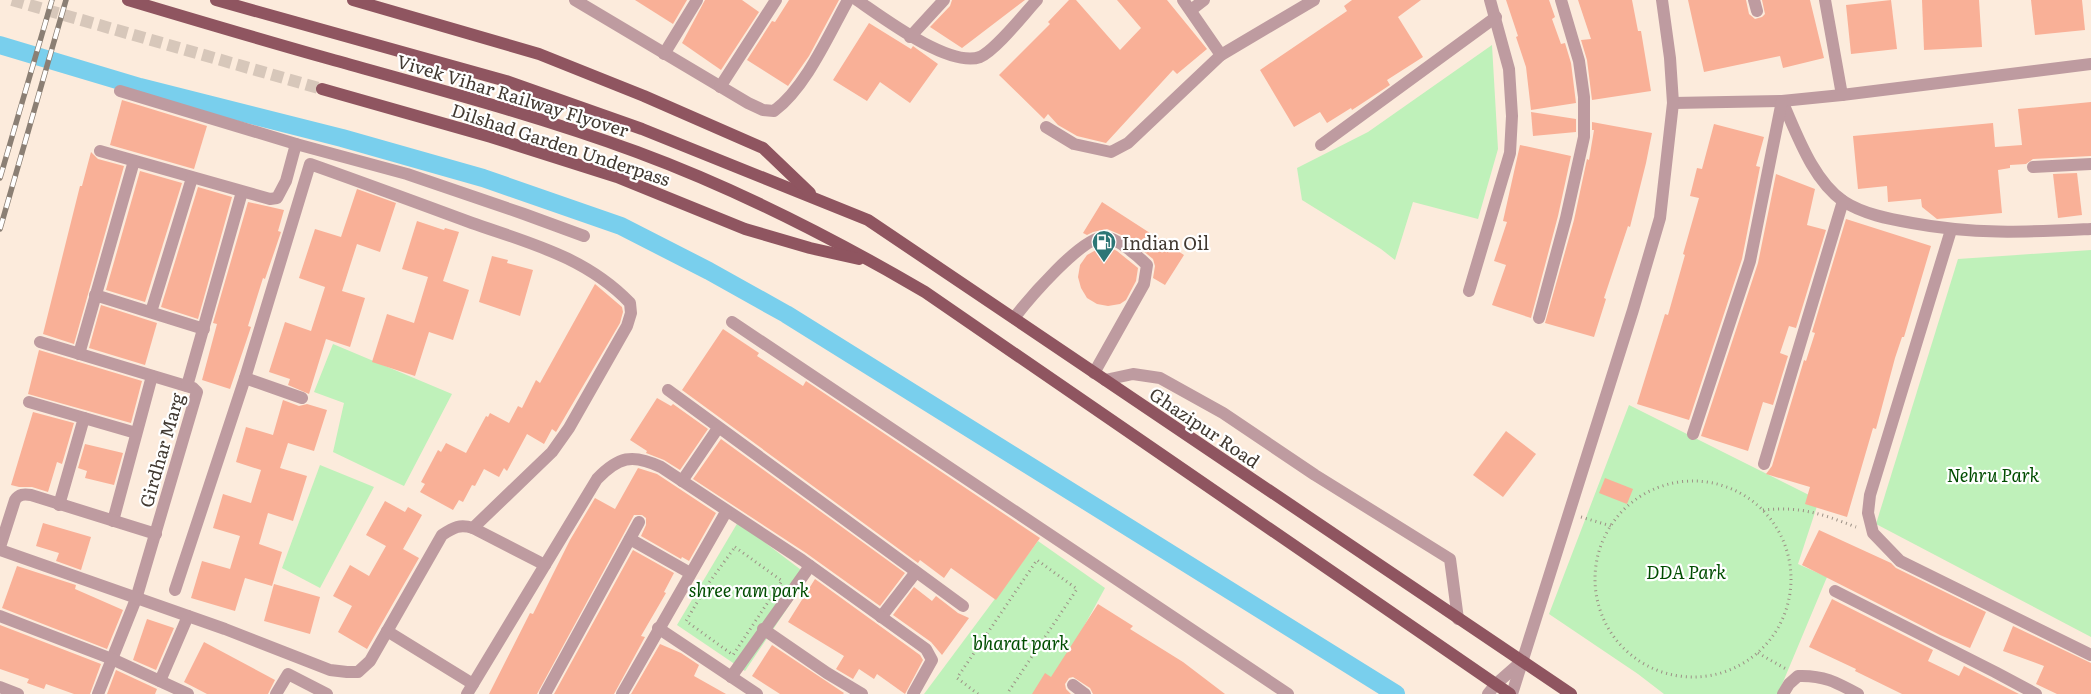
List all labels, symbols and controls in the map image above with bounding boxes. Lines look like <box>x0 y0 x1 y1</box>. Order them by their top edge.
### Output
street label: Vivek Vihar Railway Flyover <box>394 47 633 143</box>
street label: Dilshad Garden Underpass <box>448 96 674 192</box>
fuel station icon: Indian Oil <box>1091 229 1117 263</box>
place label: Indian Oil <box>1122 229 1209 256</box>
street label: Ghazipur Road <box>1144 380 1266 474</box>
street label: Girdhar Marg <box>132 389 191 511</box>
park label: Nehru Park <box>1947 461 2039 488</box>
park label: DDA Park <box>1646 558 1726 585</box>
park label: shree ram park <box>689 576 810 603</box>
park label: bharat park <box>973 629 1069 656</box>

